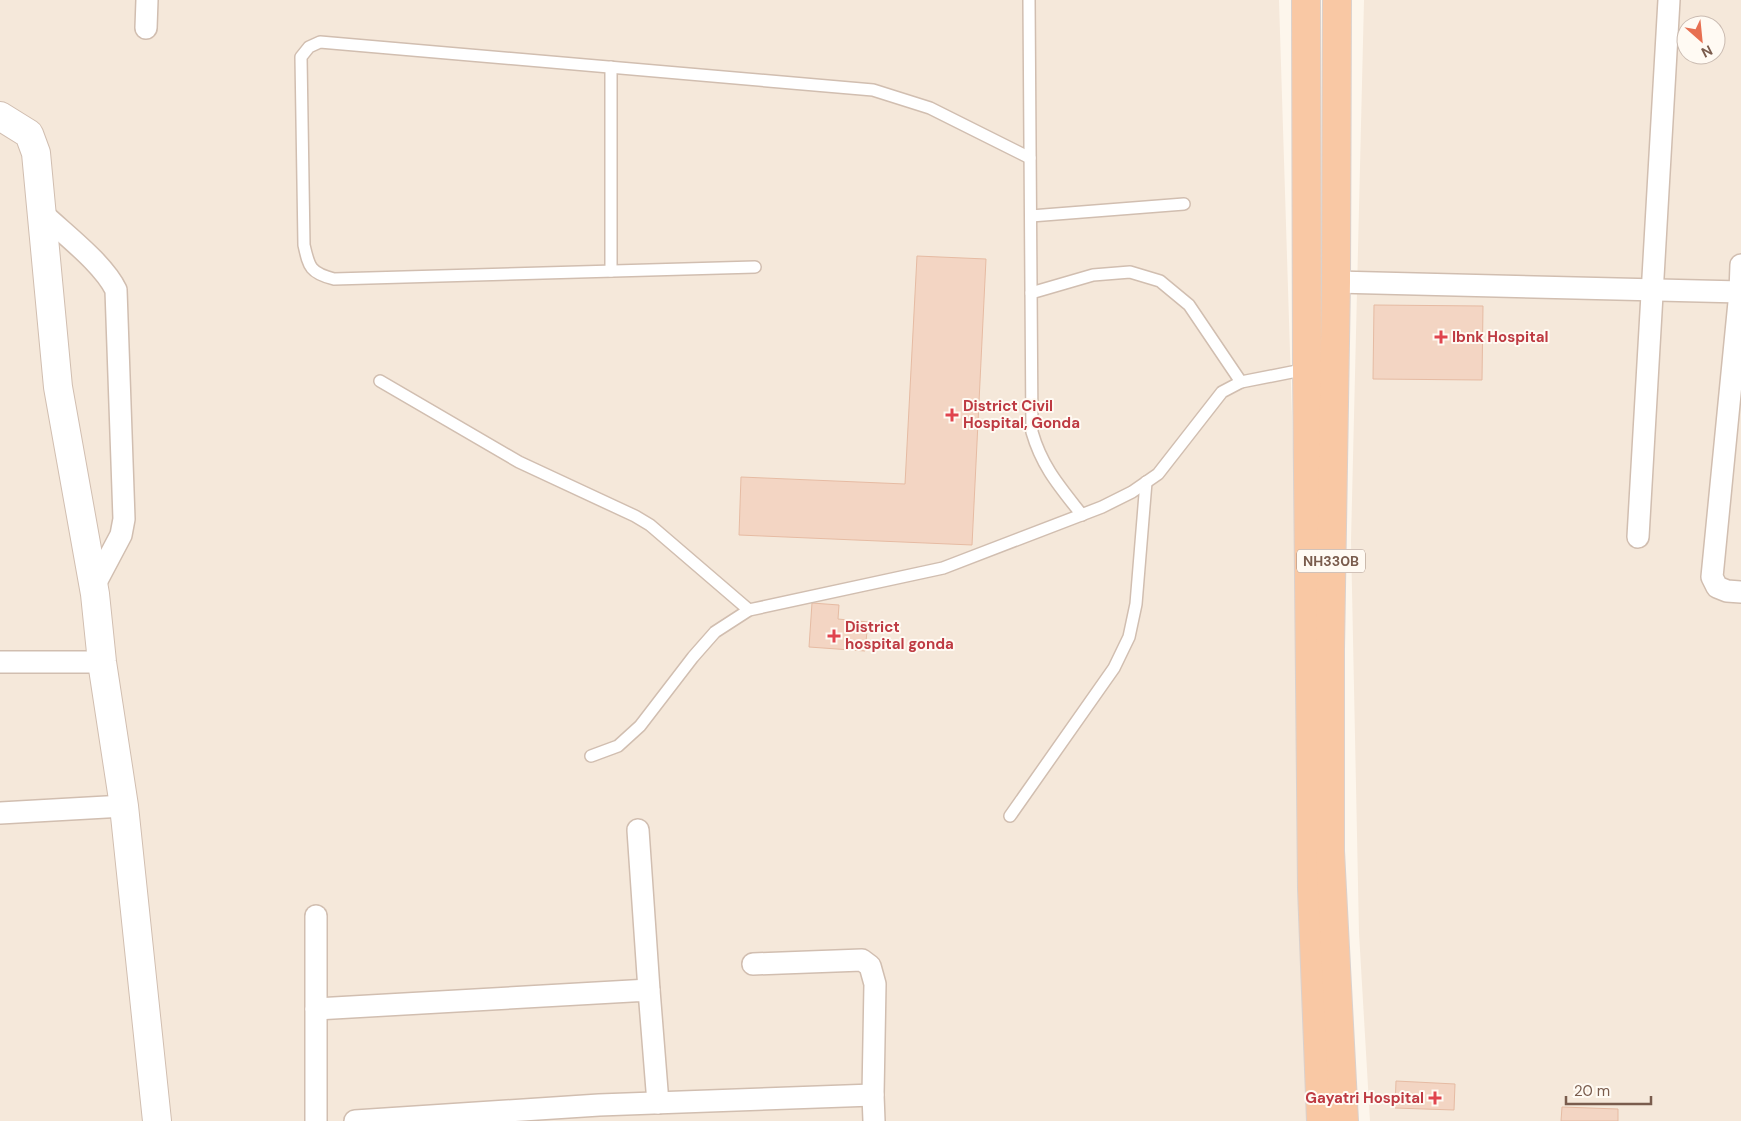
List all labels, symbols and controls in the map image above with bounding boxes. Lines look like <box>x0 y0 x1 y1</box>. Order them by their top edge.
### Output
north arrow <box>1676 15 1726 65</box>
text: N <box>1698 41 1716 62</box>
place label: Ibnk Hospital <box>1452 327 1548 347</box>
marker: Ibnk Hospital <box>1434 330 1448 344</box>
place label: District Civil Hospital, Gonda <box>963 396 1080 433</box>
marker: District Civil Hospital, Gonda <box>945 408 959 422</box>
road number: NH330B <box>1297 550 1365 572</box>
place label: District hospital gonda <box>845 617 954 654</box>
marker: District hospital gonda <box>827 629 841 643</box>
scale bar <box>1566 1074 1651 1106</box>
text: 20 m <box>1574 1081 1610 1101</box>
place label: Gayatri Hospital <box>1305 1088 1424 1108</box>
marker: Gayatri Hospital <box>1428 1091 1442 1105</box>

